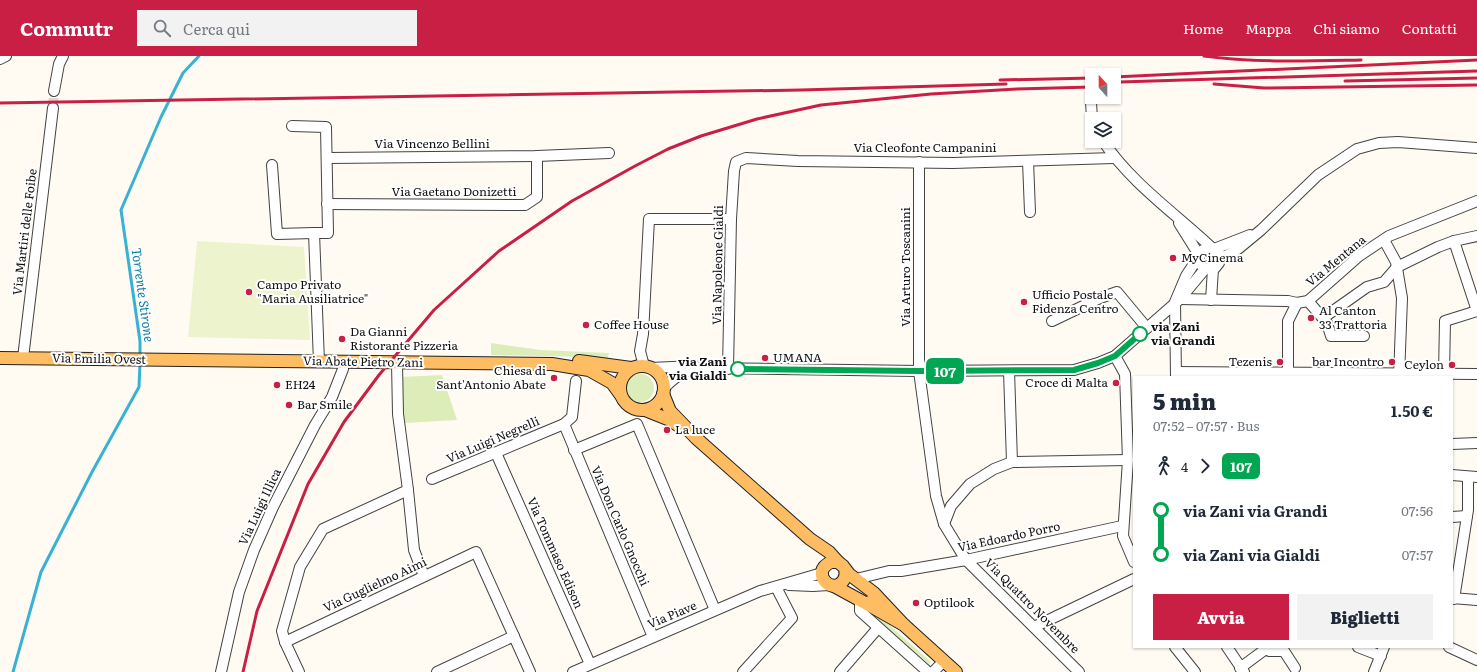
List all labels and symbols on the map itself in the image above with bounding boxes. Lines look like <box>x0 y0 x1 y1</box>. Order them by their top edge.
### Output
north arrow <box>1085 68 1121 104</box>
street label: Via Vincenzo Bellini <box>374 134 490 152</box>
street label: Via Cleofonte Campanini <box>853 138 997 156</box>
street label: Via Martiri delle Foibe <box>7 168 41 296</box>
street label: Via Gaetano Donizetti <box>392 182 517 200</box>
street label: Via Napoleone Gialdi <box>707 205 727 325</box>
street label: Via Arturo Toscanini <box>896 207 914 327</box>
street label: Via Mentana <box>1302 230 1370 290</box>
water label: Torrente Stirone <box>127 247 159 343</box>
place label: MyCinema <box>1181 248 1244 266</box>
marker: MyCinema <box>1168 253 1178 263</box>
place label: Campo Privato "Maria Ausiliatrice" <box>257 275 368 307</box>
place label: Ufficio Postale Fidenza Centro <box>1032 285 1119 317</box>
marker: Campo Privato "Maria Ausiliatrice" <box>244 287 254 297</box>
marker: Ufficio Postale Fidenza Centro <box>1019 297 1029 307</box>
place label: Al Canton 33 Trattoria <box>1319 301 1388 333</box>
marker: Al Canton 33 Trattoria <box>1306 313 1316 323</box>
place label: Coffee House <box>594 315 669 333</box>
place label: via Zani via Grandi <box>1151 317 1216 349</box>
marker: Coffee House <box>581 320 591 330</box>
place label: Da Gianni Ristorante Pizzeria <box>350 322 458 354</box>
marker: via Zani via Grandi <box>1132 326 1148 342</box>
marker: Da Gianni Ristorante Pizzeria <box>337 334 347 344</box>
street label: Via Emilia Ovest <box>52 348 146 368</box>
place label: UMANA <box>773 348 822 366</box>
street label: Via Abate Pietro Zani <box>303 351 423 371</box>
place label: via Zani via Gialdi <box>669 352 728 384</box>
place label: Tezenis <box>1229 352 1273 370</box>
place label: bar Incontro <box>1312 352 1384 370</box>
marker: UMANA <box>760 353 770 363</box>
place label: Ceylon <box>1404 355 1444 373</box>
marker: Tezenis <box>1275 357 1285 367</box>
marker: bar Incontro <box>1387 357 1397 367</box>
line badge: 107 <box>922 358 968 384</box>
marker: Ceylon <box>1447 360 1457 370</box>
place label: Chiesa di Sant'Antonio Abate <box>436 361 546 393</box>
marker: via Zani via Gialdi <box>730 361 746 377</box>
marker: Chiesa di Sant'Antonio Abate <box>549 373 559 383</box>
place label: Croce di Malta <box>1025 373 1109 391</box>
place label: EH24 <box>285 375 316 393</box>
marker: Croce di Malta <box>1111 378 1121 388</box>
marker: EH24 <box>272 380 282 390</box>
place label: Bar Smile <box>297 395 352 413</box>
marker: Bar Smile <box>284 400 294 410</box>
street label: Via Luigi Negrelli <box>443 411 542 467</box>
place label: La luce <box>675 420 715 438</box>
marker: La luce <box>662 425 672 435</box>
street label: Via Don Carlo Gnocchi <box>587 463 654 589</box>
street label: Via Luigi Illica <box>233 465 285 548</box>
street label: Via Tommaso Edison <box>523 494 589 611</box>
street label: Via Edoardo Porro <box>956 516 1062 556</box>
street label: Via Guglielmo Aimi <box>320 552 429 616</box>
street label: Via Quattro Novembre <box>981 554 1084 657</box>
place label: Optilook <box>924 593 975 611</box>
street label: Via Piave <box>644 596 699 632</box>
marker: Optilook <box>911 598 921 608</box>

